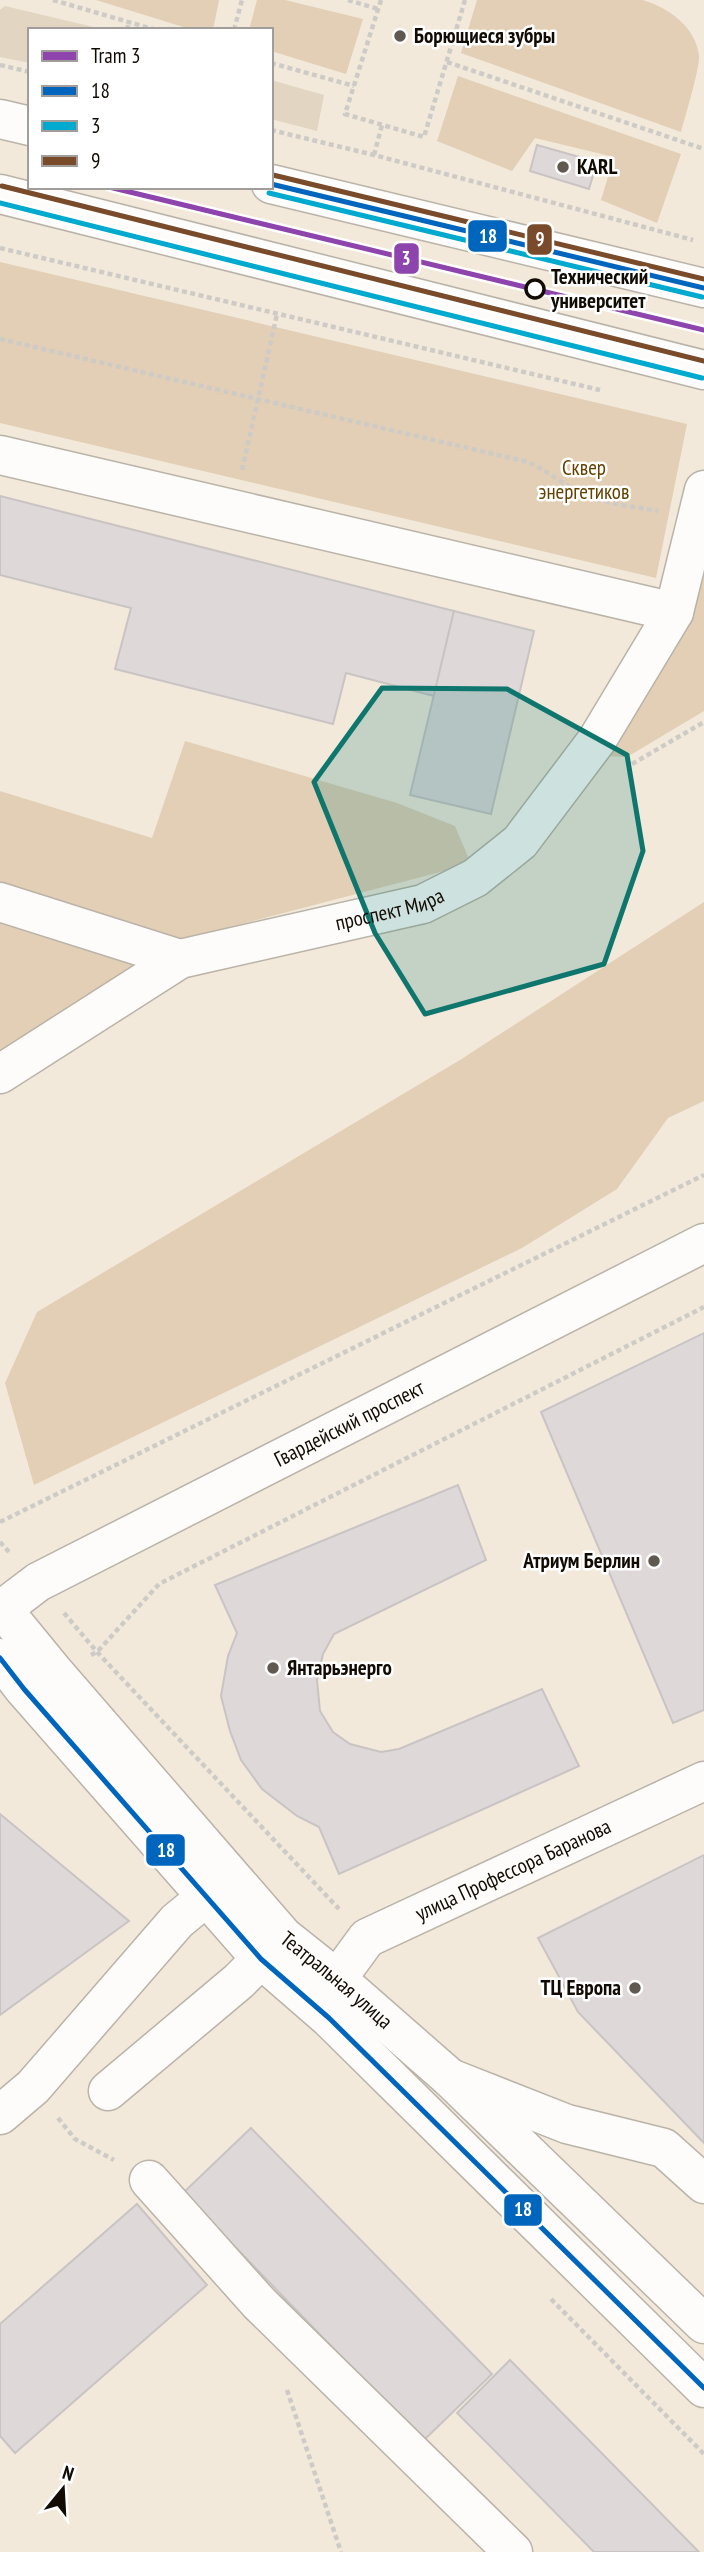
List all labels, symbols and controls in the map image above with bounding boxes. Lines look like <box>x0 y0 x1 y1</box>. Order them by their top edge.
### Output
place label: Борющиеся зубры <box>414 22 555 49</box>
legend <box>28 28 273 189</box>
marker: Борющиеся зубры <box>392 28 408 44</box>
text: Tram 3 <box>91 42 140 69</box>
text: 18 <box>91 77 110 104</box>
text: 3 <box>91 112 100 139</box>
text: 9 <box>91 147 100 174</box>
place label: KARL <box>577 153 617 180</box>
marker: KARL <box>555 159 571 175</box>
line badge: 18 <box>467 219 508 253</box>
line badge: 9 <box>526 223 553 256</box>
text: 18 <box>479 224 497 248</box>
text: 9 <box>535 227 545 251</box>
line badge: 3 <box>393 242 420 275</box>
text: 3 <box>401 246 411 270</box>
place label: Технический университет <box>550 263 648 314</box>
marker: Технический университет <box>525 279 545 299</box>
park label: Сквер энергетиков <box>539 454 629 505</box>
street label: проспект Мира <box>333 882 448 936</box>
street label: Гвардейский проспект <box>269 1374 429 1473</box>
place label: Атриум Берлин <box>522 1547 640 1574</box>
marker: Атриум Берлин <box>646 1553 662 1569</box>
place label: Янтарьэнерго <box>287 1654 392 1681</box>
marker: Янтарьэнерго <box>265 1660 281 1676</box>
street label: улица Профессора Баранова <box>411 1812 615 1927</box>
line badge: 18 <box>145 1833 186 1867</box>
text: 18 <box>157 1838 175 1862</box>
street label: Театральная улица <box>275 1925 398 2034</box>
place label: ТЦ Европа <box>540 1974 621 2001</box>
marker: ТЦ Европа <box>627 1980 643 1996</box>
line badge: 18 <box>503 2193 543 2227</box>
text: 18 <box>514 2197 532 2221</box>
north arrow <box>28 2454 98 2524</box>
text: N <box>60 2460 77 2486</box>

